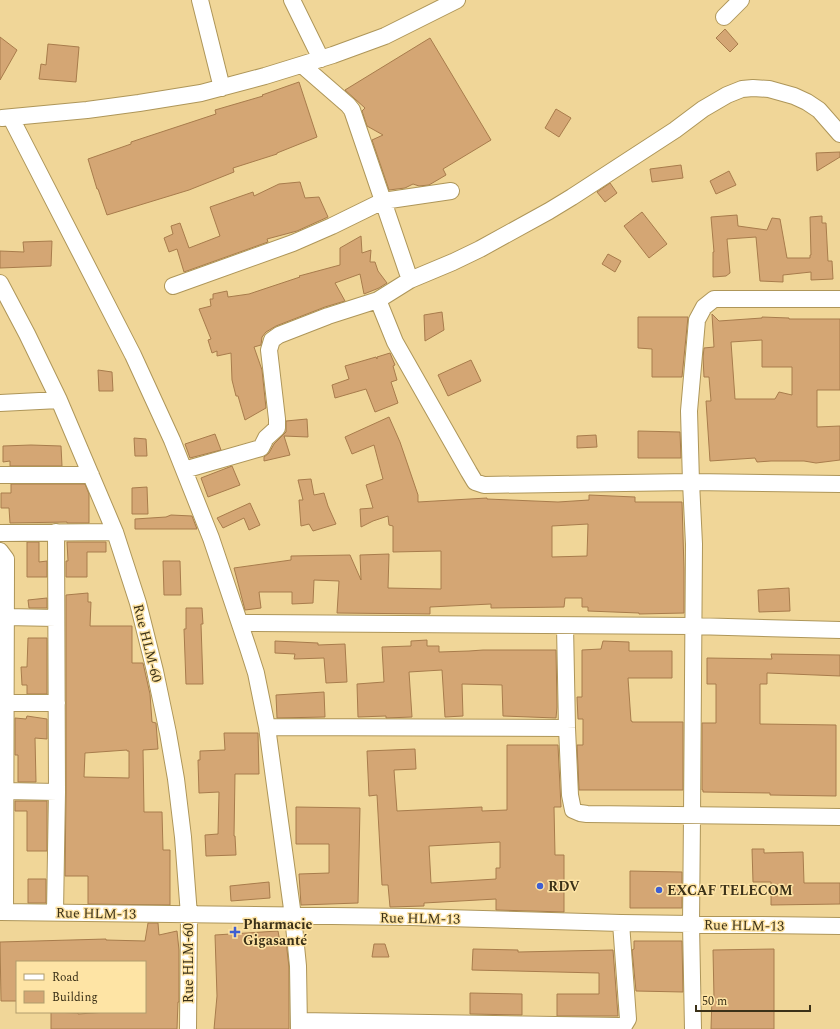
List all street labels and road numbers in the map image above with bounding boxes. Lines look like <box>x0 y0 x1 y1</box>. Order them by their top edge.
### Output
street label: Rue HLM-60 <box>128 602 167 685</box>
street label: Rue HLM-13 <box>56 902 136 925</box>
street label: Rue HLM-13 <box>380 907 460 930</box>
street label: Rue HLM-13 <box>704 914 784 937</box>
street label: Rue HLM-60 <box>178 923 199 1003</box>

